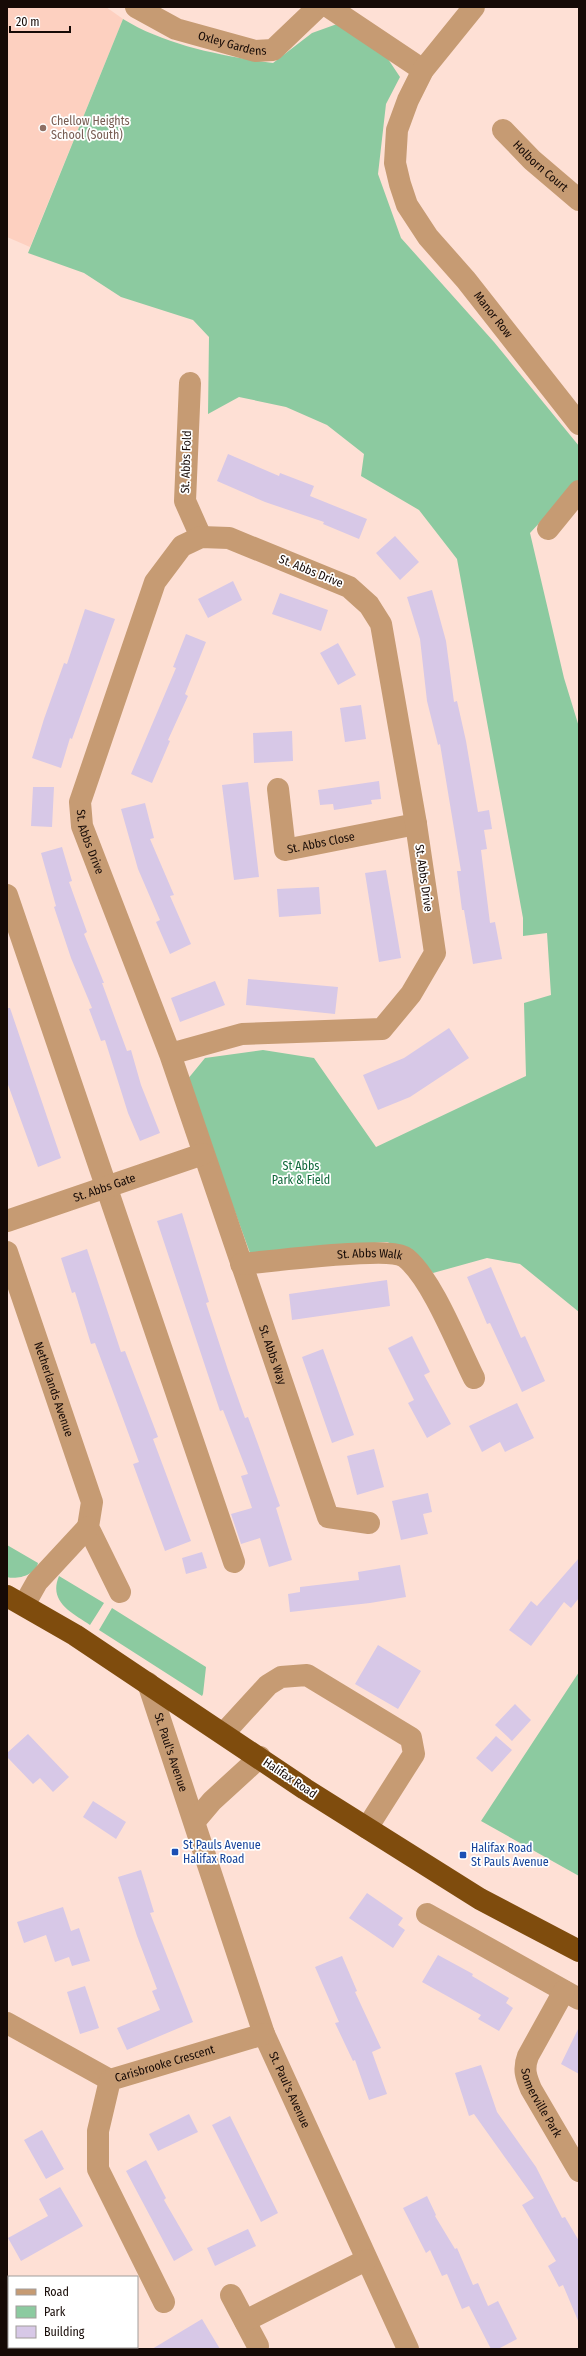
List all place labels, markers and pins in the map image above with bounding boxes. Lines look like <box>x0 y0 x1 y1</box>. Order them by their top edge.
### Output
place label: Chellow Heights School (South) <box>51 114 130 142</box>
marker: Chellow Heights School (South) <box>38 123 48 133</box>
place label: St Pauls Avenue Halifax Road <box>183 1838 261 1866</box>
place label: Halifax Road St Pauls Avenue <box>471 1841 549 1869</box>
marker: St Pauls Avenue Halifax Road <box>170 1847 180 1857</box>
marker: Halifax Road St Pauls Avenue <box>458 1850 468 1860</box>

